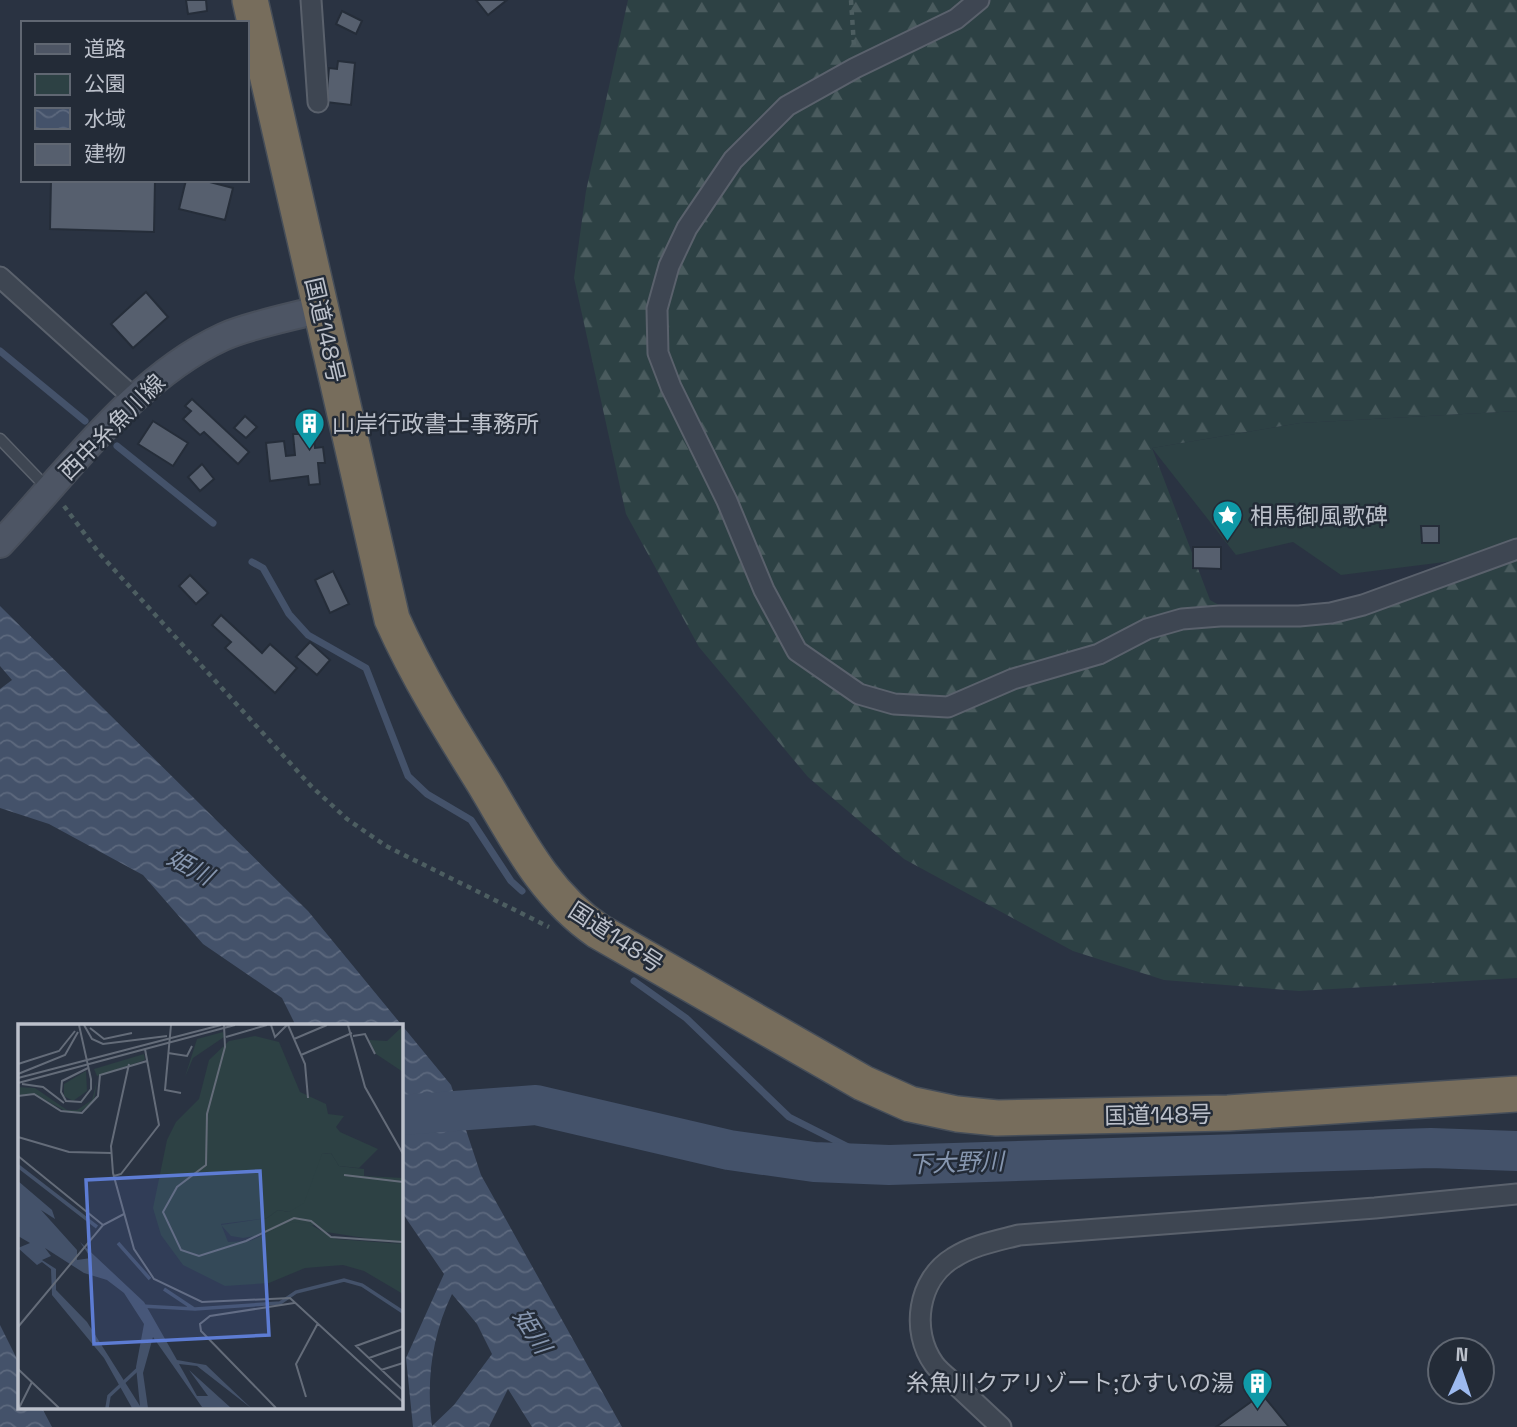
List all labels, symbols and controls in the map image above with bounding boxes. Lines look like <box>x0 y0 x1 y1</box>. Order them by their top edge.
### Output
legend <box>21 21 248 182</box>
text: 道路 <box>84 35 126 62</box>
text: 公園 <box>84 70 126 97</box>
text: 水域 <box>84 105 126 132</box>
text: 建物 <box>84 140 126 167</box>
street label: 国道148号 <box>298 274 352 386</box>
street label: 西中糸魚川線 <box>53 368 171 486</box>
building icon: 山岸行政書士事務所 <box>292 407 326 451</box>
place label: 山岸行政書士事務所 <box>332 409 539 439</box>
place icon: 相馬御風歌碑 <box>1210 499 1244 543</box>
place label: 相馬御風歌碑 <box>1250 501 1388 531</box>
water label: 姫川 <box>162 841 221 893</box>
street label: 国道148号 <box>563 895 669 979</box>
inset map <box>18 1024 402 1410</box>
street label: 国道148号 <box>1104 1099 1212 1131</box>
water label: 下大野川 <box>907 1145 1007 1180</box>
water label: 姫川 <box>507 1302 560 1362</box>
north arrow <box>1426 1336 1496 1406</box>
text: N <box>1455 1342 1469 1367</box>
building icon: 糸魚川クアリゾート;ひすいの湯 <box>1240 1366 1274 1410</box>
place label: 糸魚川クアリゾート;ひすいの湯 <box>906 1368 1234 1398</box>

